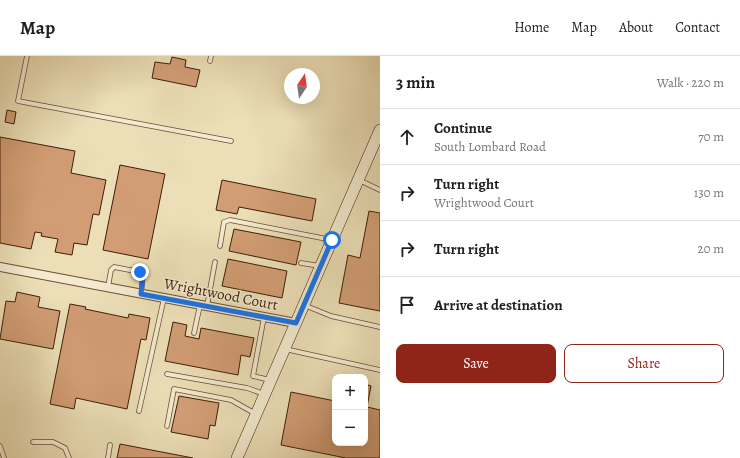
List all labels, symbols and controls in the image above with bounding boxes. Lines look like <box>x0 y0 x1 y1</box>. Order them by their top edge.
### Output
text: Map <box>20 15 55 41</box>
text: Home <box>514 18 549 37</box>
text: Map <box>571 18 597 37</box>
text: About <box>619 18 653 37</box>
text: Contact <box>675 18 720 37</box>
north arrow <box>284 68 320 104</box>
text: 3 min <box>396 71 435 94</box>
text: Walk · 220 m <box>657 74 724 91</box>
text: Continue <box>434 118 492 138</box>
icon: ahead <box>396 126 418 148</box>
text: 70 m <box>698 128 724 145</box>
text: South Lombard Road <box>434 138 546 155</box>
text: Turn right <box>434 174 499 194</box>
icon: right <box>396 182 418 204</box>
text: 130 m <box>694 184 724 201</box>
text: Wrightwood Court <box>434 194 534 211</box>
route start <box>323 231 341 249</box>
icon: right <box>396 238 418 260</box>
text: Turn right <box>434 239 499 259</box>
text: 20 m <box>698 240 724 257</box>
route end <box>131 263 149 281</box>
street label: Wrightwood Court <box>161 273 280 315</box>
icon: arrive <box>396 294 418 316</box>
text: Arrive at destination <box>434 295 563 315</box>
button: Save <box>396 344 556 383</box>
button: Share <box>564 344 724 383</box>
map controls <box>332 374 368 446</box>
button: + <box>332 374 368 410</box>
button: − <box>332 410 368 446</box>

